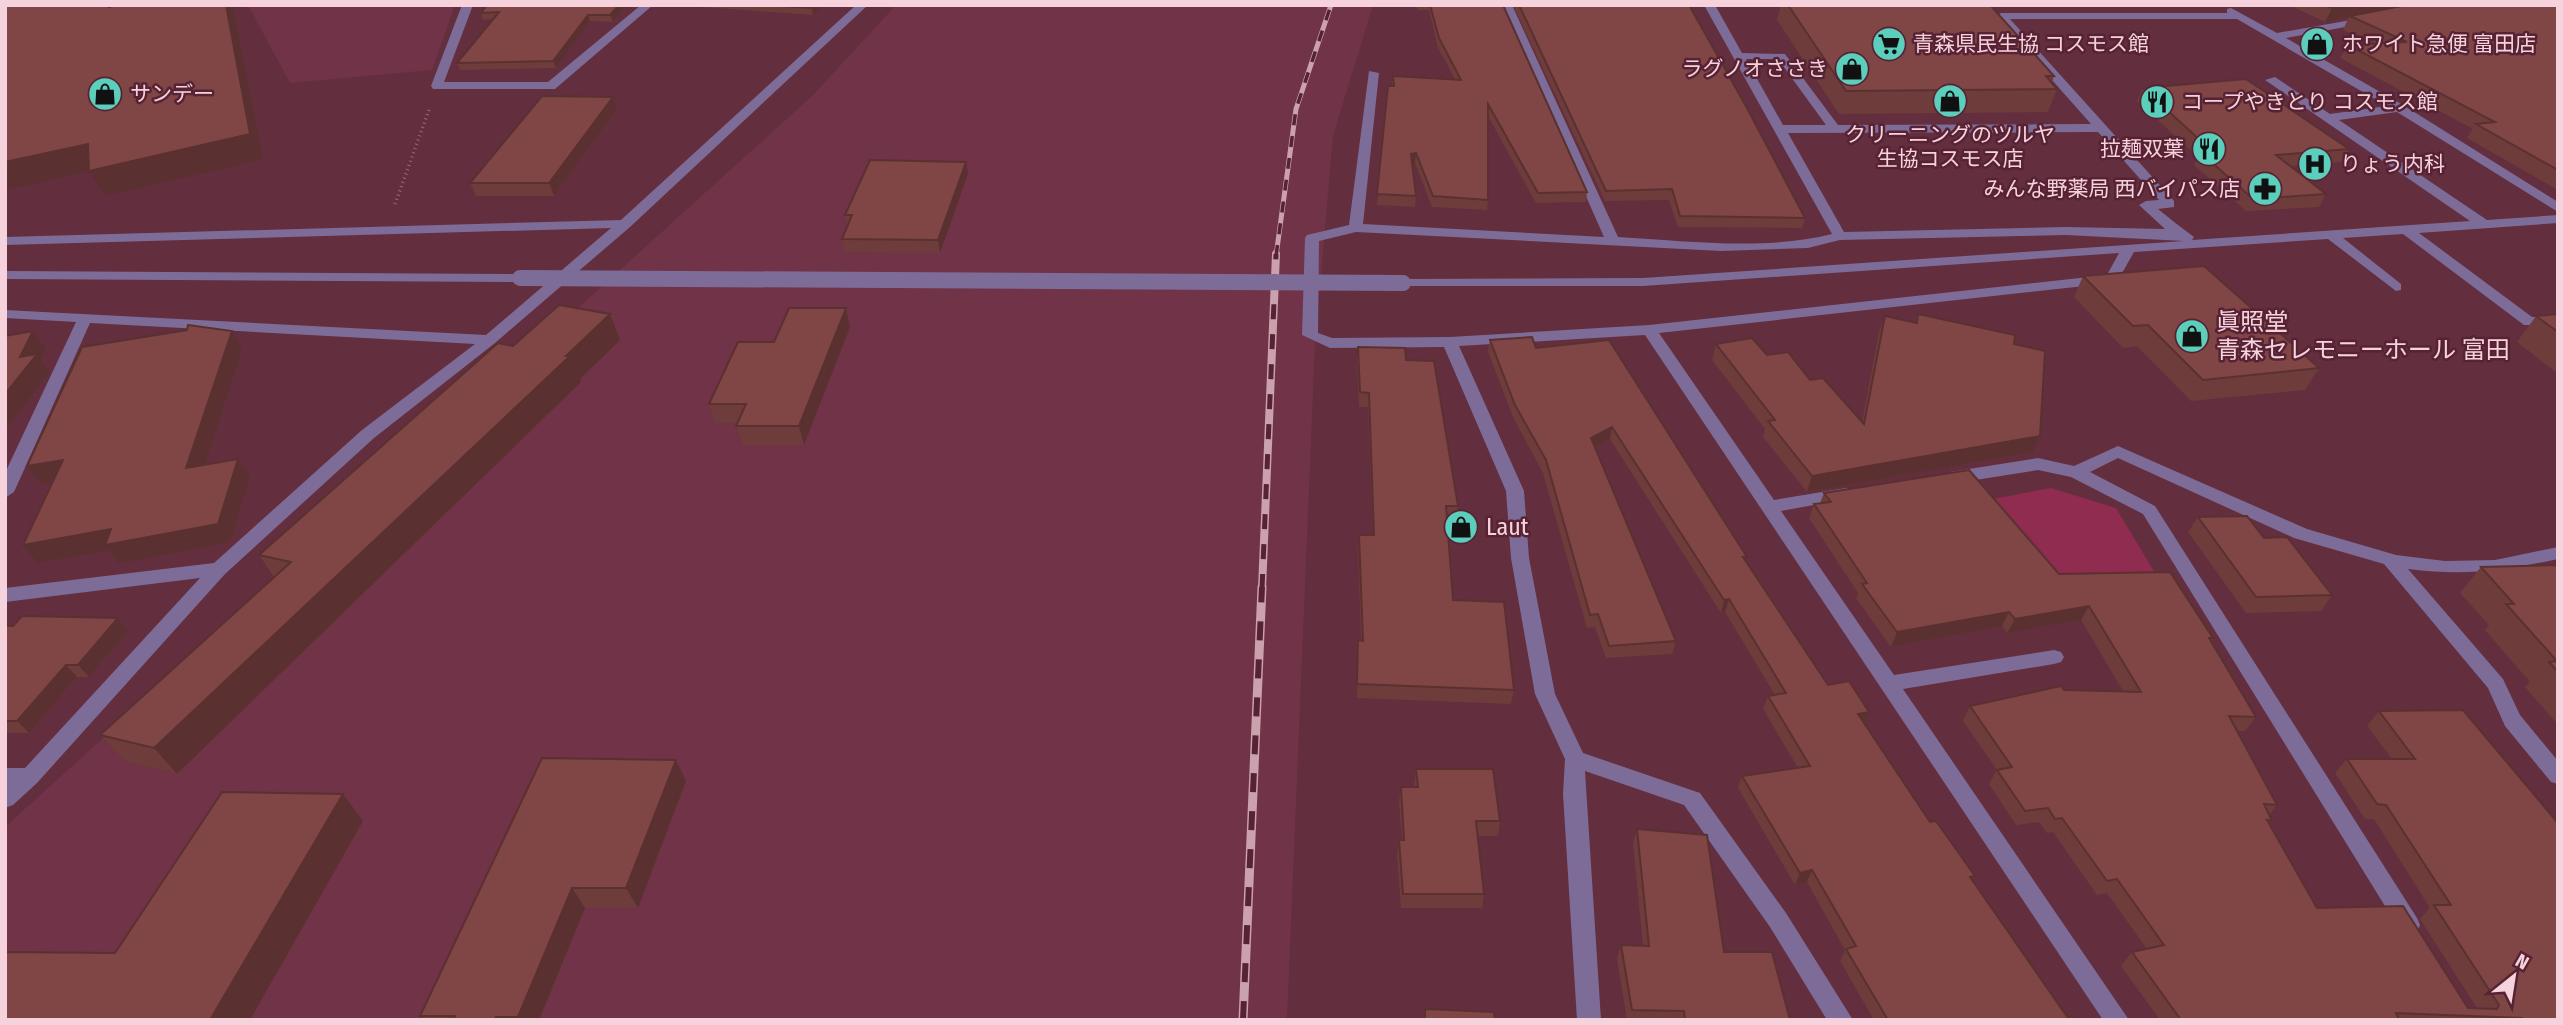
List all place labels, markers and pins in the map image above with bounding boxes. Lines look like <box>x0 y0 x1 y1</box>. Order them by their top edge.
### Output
supermarket icon: 青森県民生協 コスモス館 <box>1870 25 1908 63</box>
shop icon: ホワイト急便 富田店 <box>2298 25 2336 63</box>
place label: 青森県民生協 コスモス館 <box>1913 31 2149 57</box>
place label: ホワイト急便 富田店 <box>2342 31 2536 57</box>
shop icon: ラグノオささき <box>1833 50 1871 88</box>
place label: ラグノオささき <box>1681 56 1828 82</box>
shop icon: サンデー <box>86 75 124 113</box>
place label: サンデー <box>130 81 214 107</box>
shop icon: クリーニングのツルヤ 生協コスモス店 <box>1931 82 1969 120</box>
restaurant icon: コープやきとり コスモス館 <box>2138 83 2176 121</box>
place label: コープやきとり コスモス館 <box>2182 89 2438 115</box>
place label: クリーニングのツルヤ 生協コスモス店 <box>1845 122 2055 172</box>
restaurant icon: 拉麺双葉 <box>2190 130 2228 168</box>
place label: 拉麺双葉 <box>2100 136 2184 162</box>
hospital icon: りょう内科 <box>2296 145 2334 183</box>
place label: りょう内科 <box>2340 151 2445 177</box>
pharmacy icon: みんな野薬局 西バイパス店 <box>2246 170 2284 208</box>
place label: みんな野薬局 西バイパス店 <box>1983 176 2240 202</box>
place label: 眞照堂 青森セレモニーホール 富田 <box>2216 308 2510 364</box>
shop icon: 眞照堂 青森セレモニーホール 富田 <box>2173 317 2211 355</box>
shop icon: Laut <box>1442 508 1480 546</box>
place label: Laut <box>1486 513 1529 541</box>

